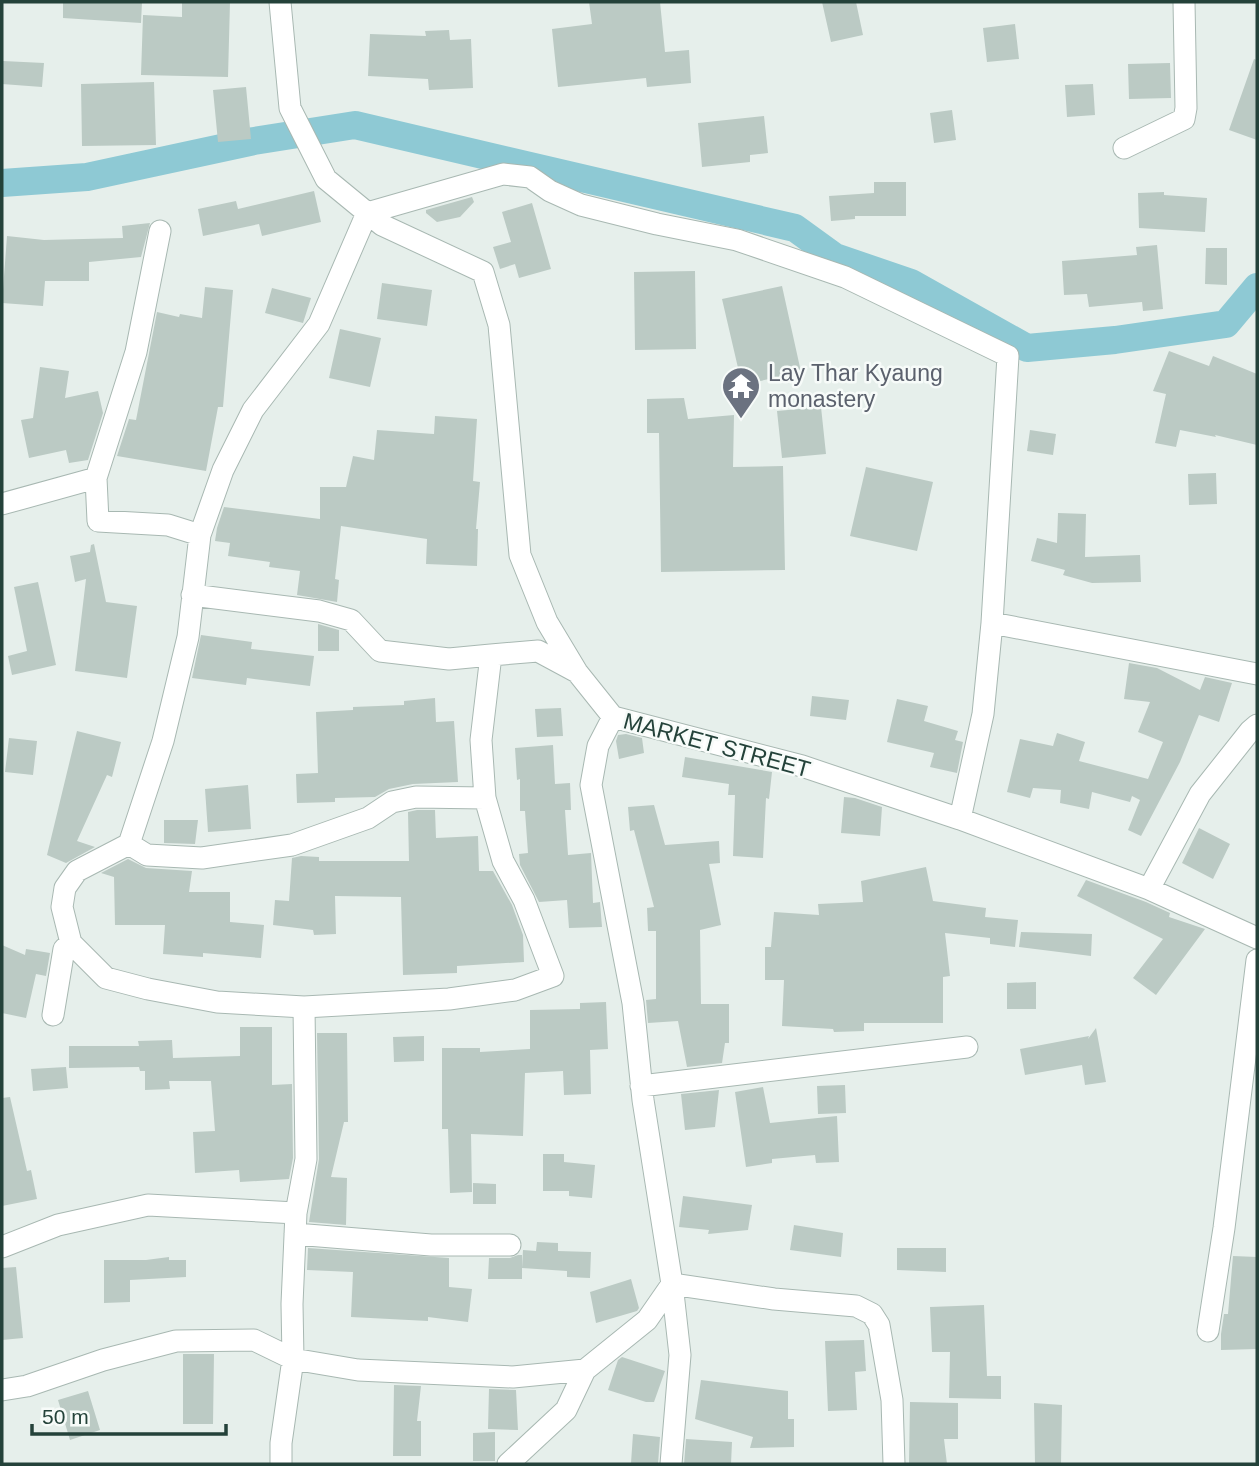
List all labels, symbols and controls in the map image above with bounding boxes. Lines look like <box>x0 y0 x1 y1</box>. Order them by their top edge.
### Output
place label: Lay Thar Kyaung monastery <box>768 360 943 412</box>
temple icon: Lay Thar Kyaung monastery <box>720 365 762 420</box>
street label: MARKET STREET <box>621 708 813 782</box>
scale bar <box>32 1392 226 1436</box>
text: 50 m <box>42 1405 89 1428</box>

